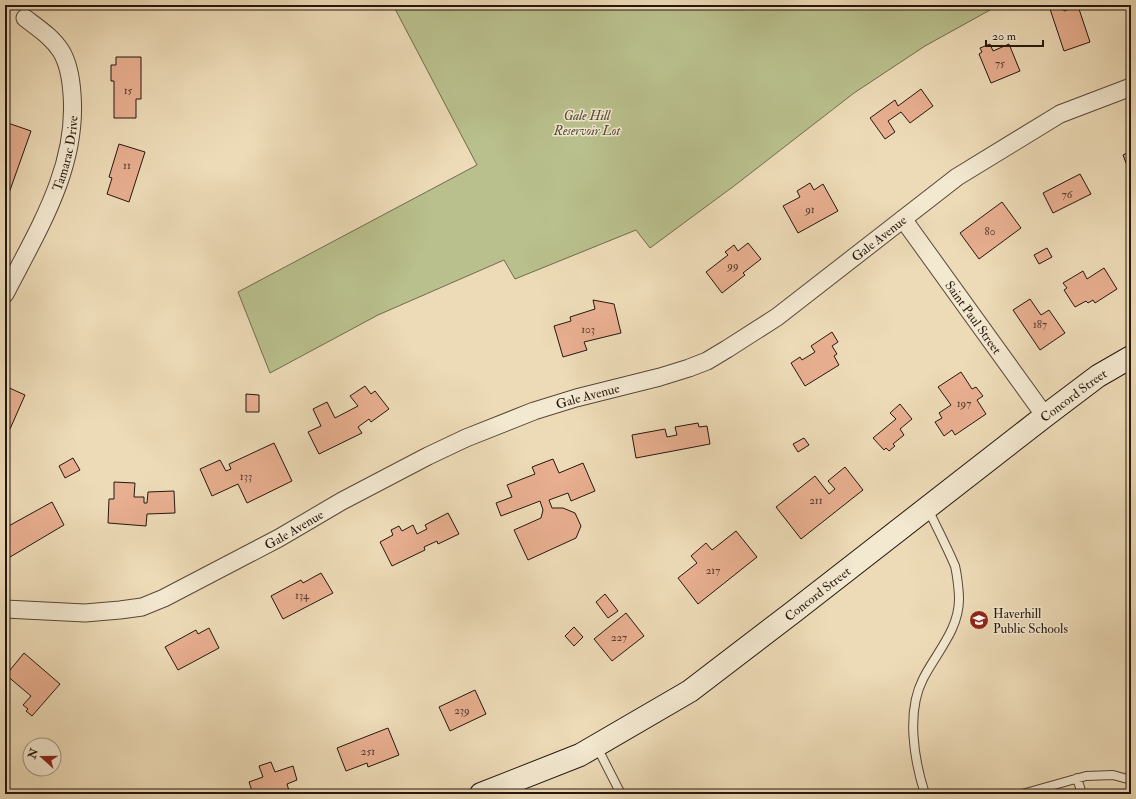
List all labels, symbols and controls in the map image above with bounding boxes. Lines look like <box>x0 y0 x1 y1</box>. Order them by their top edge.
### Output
scale bar <box>986 22 1043 48</box>
text: 20 m <box>992 29 1017 44</box>
house number: 75 <box>995 57 1005 70</box>
house number: 15 <box>124 84 133 97</box>
park label: Gale Hill Reservoir Lot <box>553 108 621 139</box>
street label: Tamarac Drive <box>49 115 81 193</box>
house number: 11 <box>123 159 131 172</box>
house number: 76 <box>1062 188 1074 201</box>
house number: 91 <box>804 203 815 216</box>
street label: Gale Avenue <box>849 212 910 265</box>
house number: 80 <box>985 225 996 238</box>
house number: 99 <box>726 259 739 272</box>
street label: Saint Paul Street <box>941 278 1005 358</box>
house number: 187 <box>1033 318 1047 331</box>
house number: 103 <box>581 323 595 336</box>
street label: Concord Street <box>1037 366 1110 426</box>
street label: Gale Avenue <box>554 380 622 413</box>
house number: 197 <box>957 397 971 410</box>
house number: 133 <box>240 470 252 483</box>
house number: 211 <box>809 494 823 507</box>
street label: Gale Avenue <box>262 506 327 553</box>
house number: 217 <box>706 564 720 577</box>
street label: Concord Street <box>782 564 854 625</box>
house number: 134 <box>295 589 310 602</box>
place label: Haverhill Public Schools <box>993 606 1068 637</box>
school or university icon: Haverhill Public Schools <box>968 609 990 631</box>
house number: 227 <box>611 631 627 644</box>
house number: 239 <box>454 704 470 717</box>
north arrow <box>22 737 62 777</box>
house number: 251 <box>361 745 375 758</box>
text: N <box>25 746 41 761</box>

